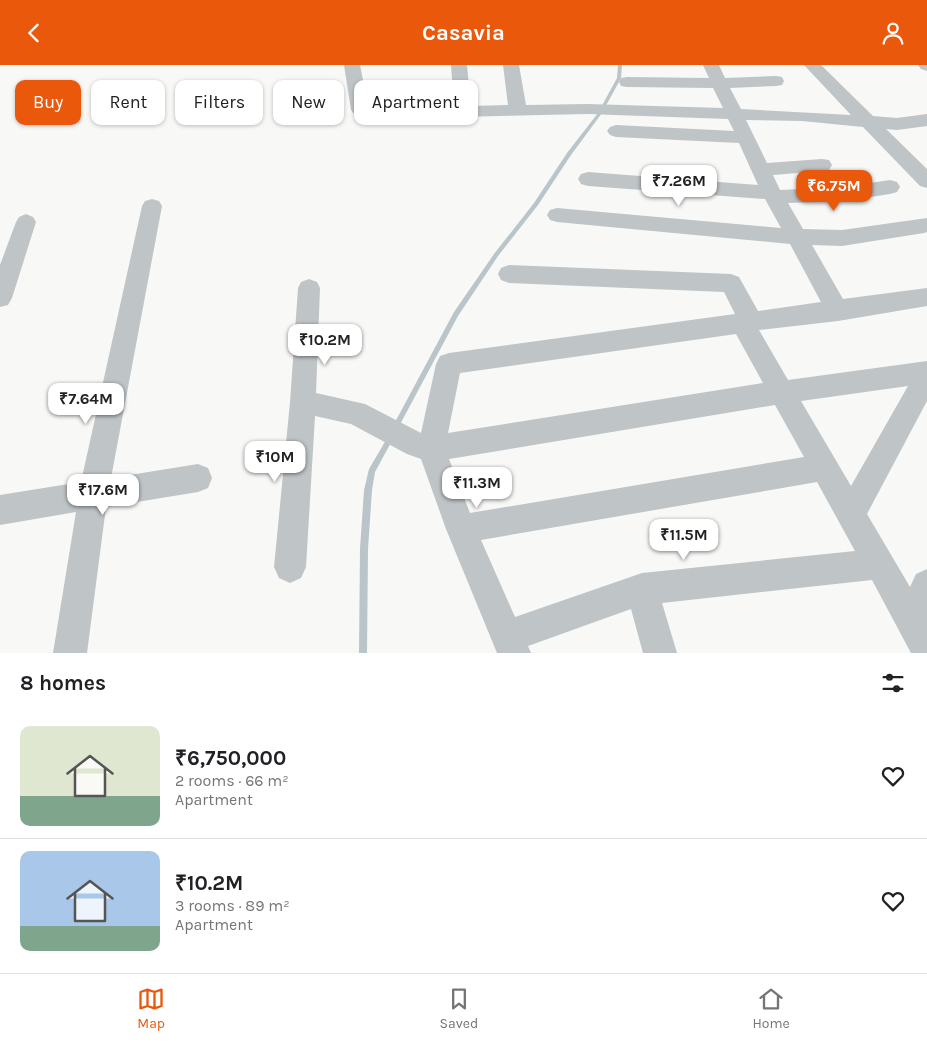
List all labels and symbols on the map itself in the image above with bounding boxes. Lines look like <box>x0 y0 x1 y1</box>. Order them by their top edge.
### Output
pin: ₹7.26M <box>638 165 720 207</box>
pin: ₹6.75M <box>793 169 875 212</box>
pin: ₹10.2M <box>284 323 366 366</box>
pin: ₹7.64M <box>45 383 127 425</box>
pin: ₹10M <box>245 441 305 483</box>
pin: ₹11.3M <box>436 467 518 509</box>
pin: ₹17.6M <box>62 473 144 516</box>
pin: ₹11.5M <box>643 519 725 561</box>

